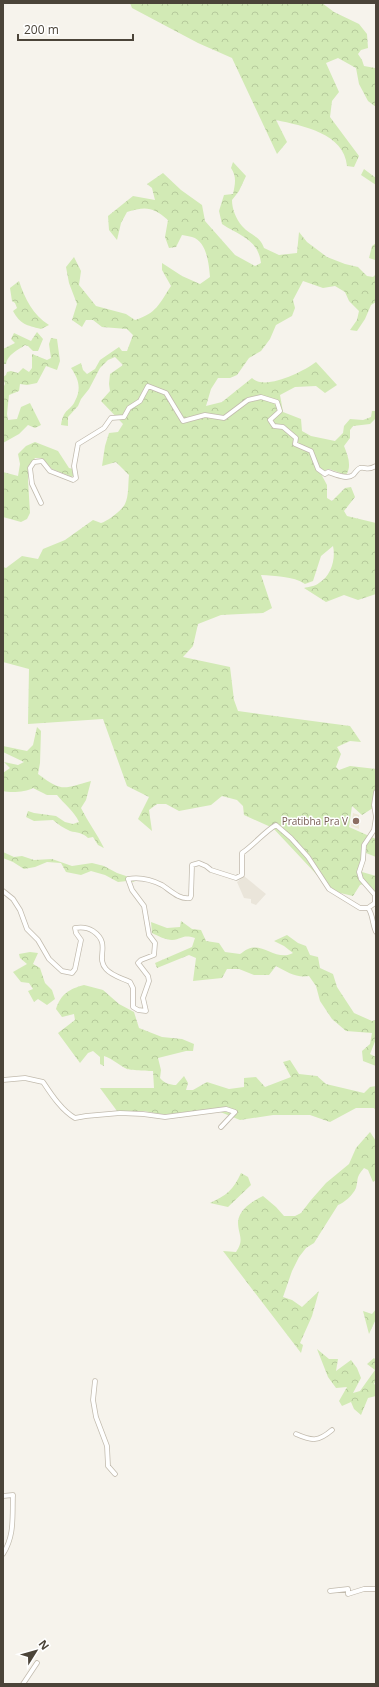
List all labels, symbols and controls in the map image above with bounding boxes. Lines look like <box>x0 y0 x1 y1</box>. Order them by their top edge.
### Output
scale bar <box>18 16 133 42</box>
text: 200 m <box>24 21 59 38</box>
place label: Pratibha Pra V <box>282 814 348 828</box>
marker: Pratibha Pra V <box>351 816 361 826</box>
north arrow <box>16 1631 56 1671</box>
text: N <box>36 1637 53 1653</box>

